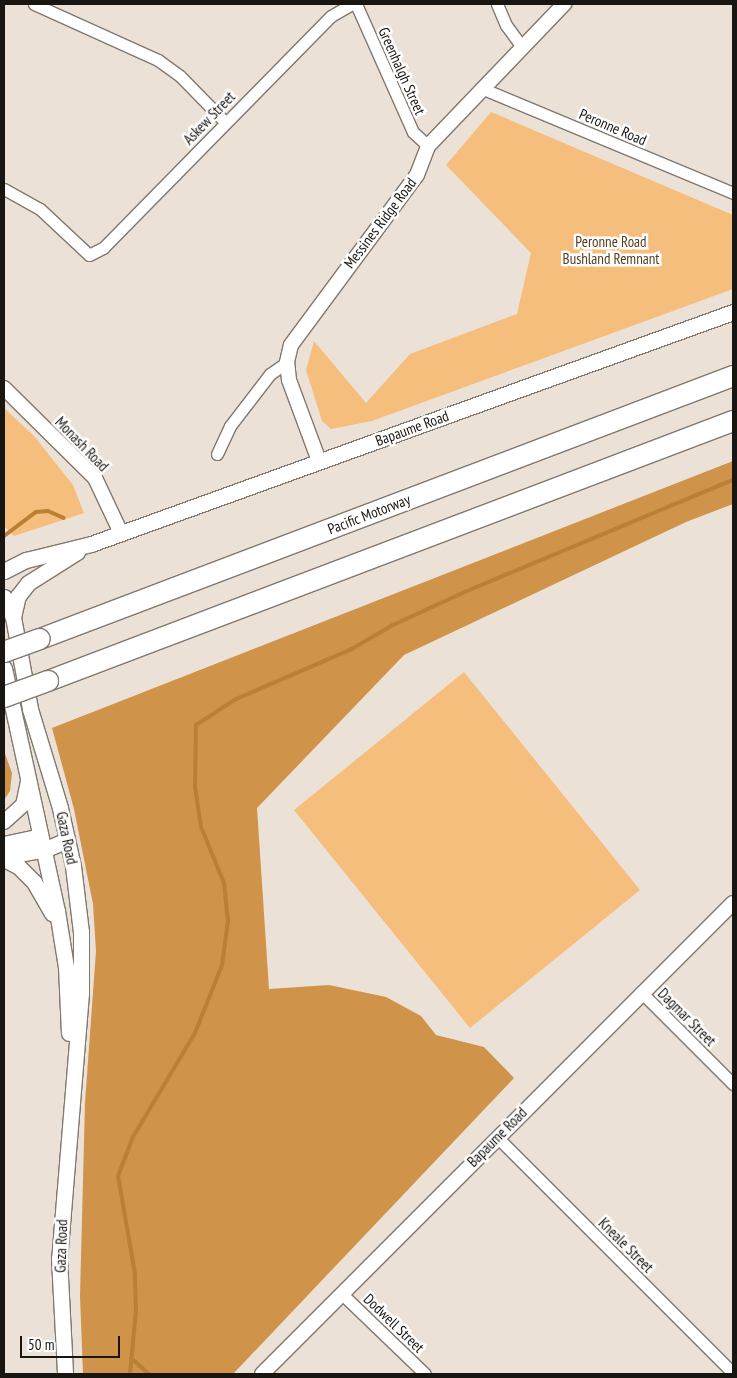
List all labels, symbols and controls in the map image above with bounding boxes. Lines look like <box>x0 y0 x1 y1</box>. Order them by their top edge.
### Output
street label: Greenhalgh Street <box>375 25 429 117</box>
street label: Askew Street <box>179 88 239 148</box>
street label: Peronne Road <box>577 105 649 149</box>
street label: Messines Ridge Road <box>340 174 420 272</box>
park label: Peronne Road Bushland Remnant <box>563 232 659 267</box>
street label: Bapaume Road <box>373 406 451 450</box>
street label: Monash Road <box>52 413 112 475</box>
street label: Pacific Motorway <box>325 490 413 538</box>
street label: Gaza Road <box>53 810 81 866</box>
street label: Dagmar Street <box>654 984 720 1050</box>
street label: Bapaume Road <box>463 1103 531 1171</box>
street label: Kneale Street <box>595 1214 657 1276</box>
street label: Gaza Road <box>51 1219 71 1273</box>
street label: Dodwell Street <box>360 1290 428 1356</box>
scale bar <box>22 1326 122 1358</box>
text: 50 m <box>28 1335 54 1354</box>

